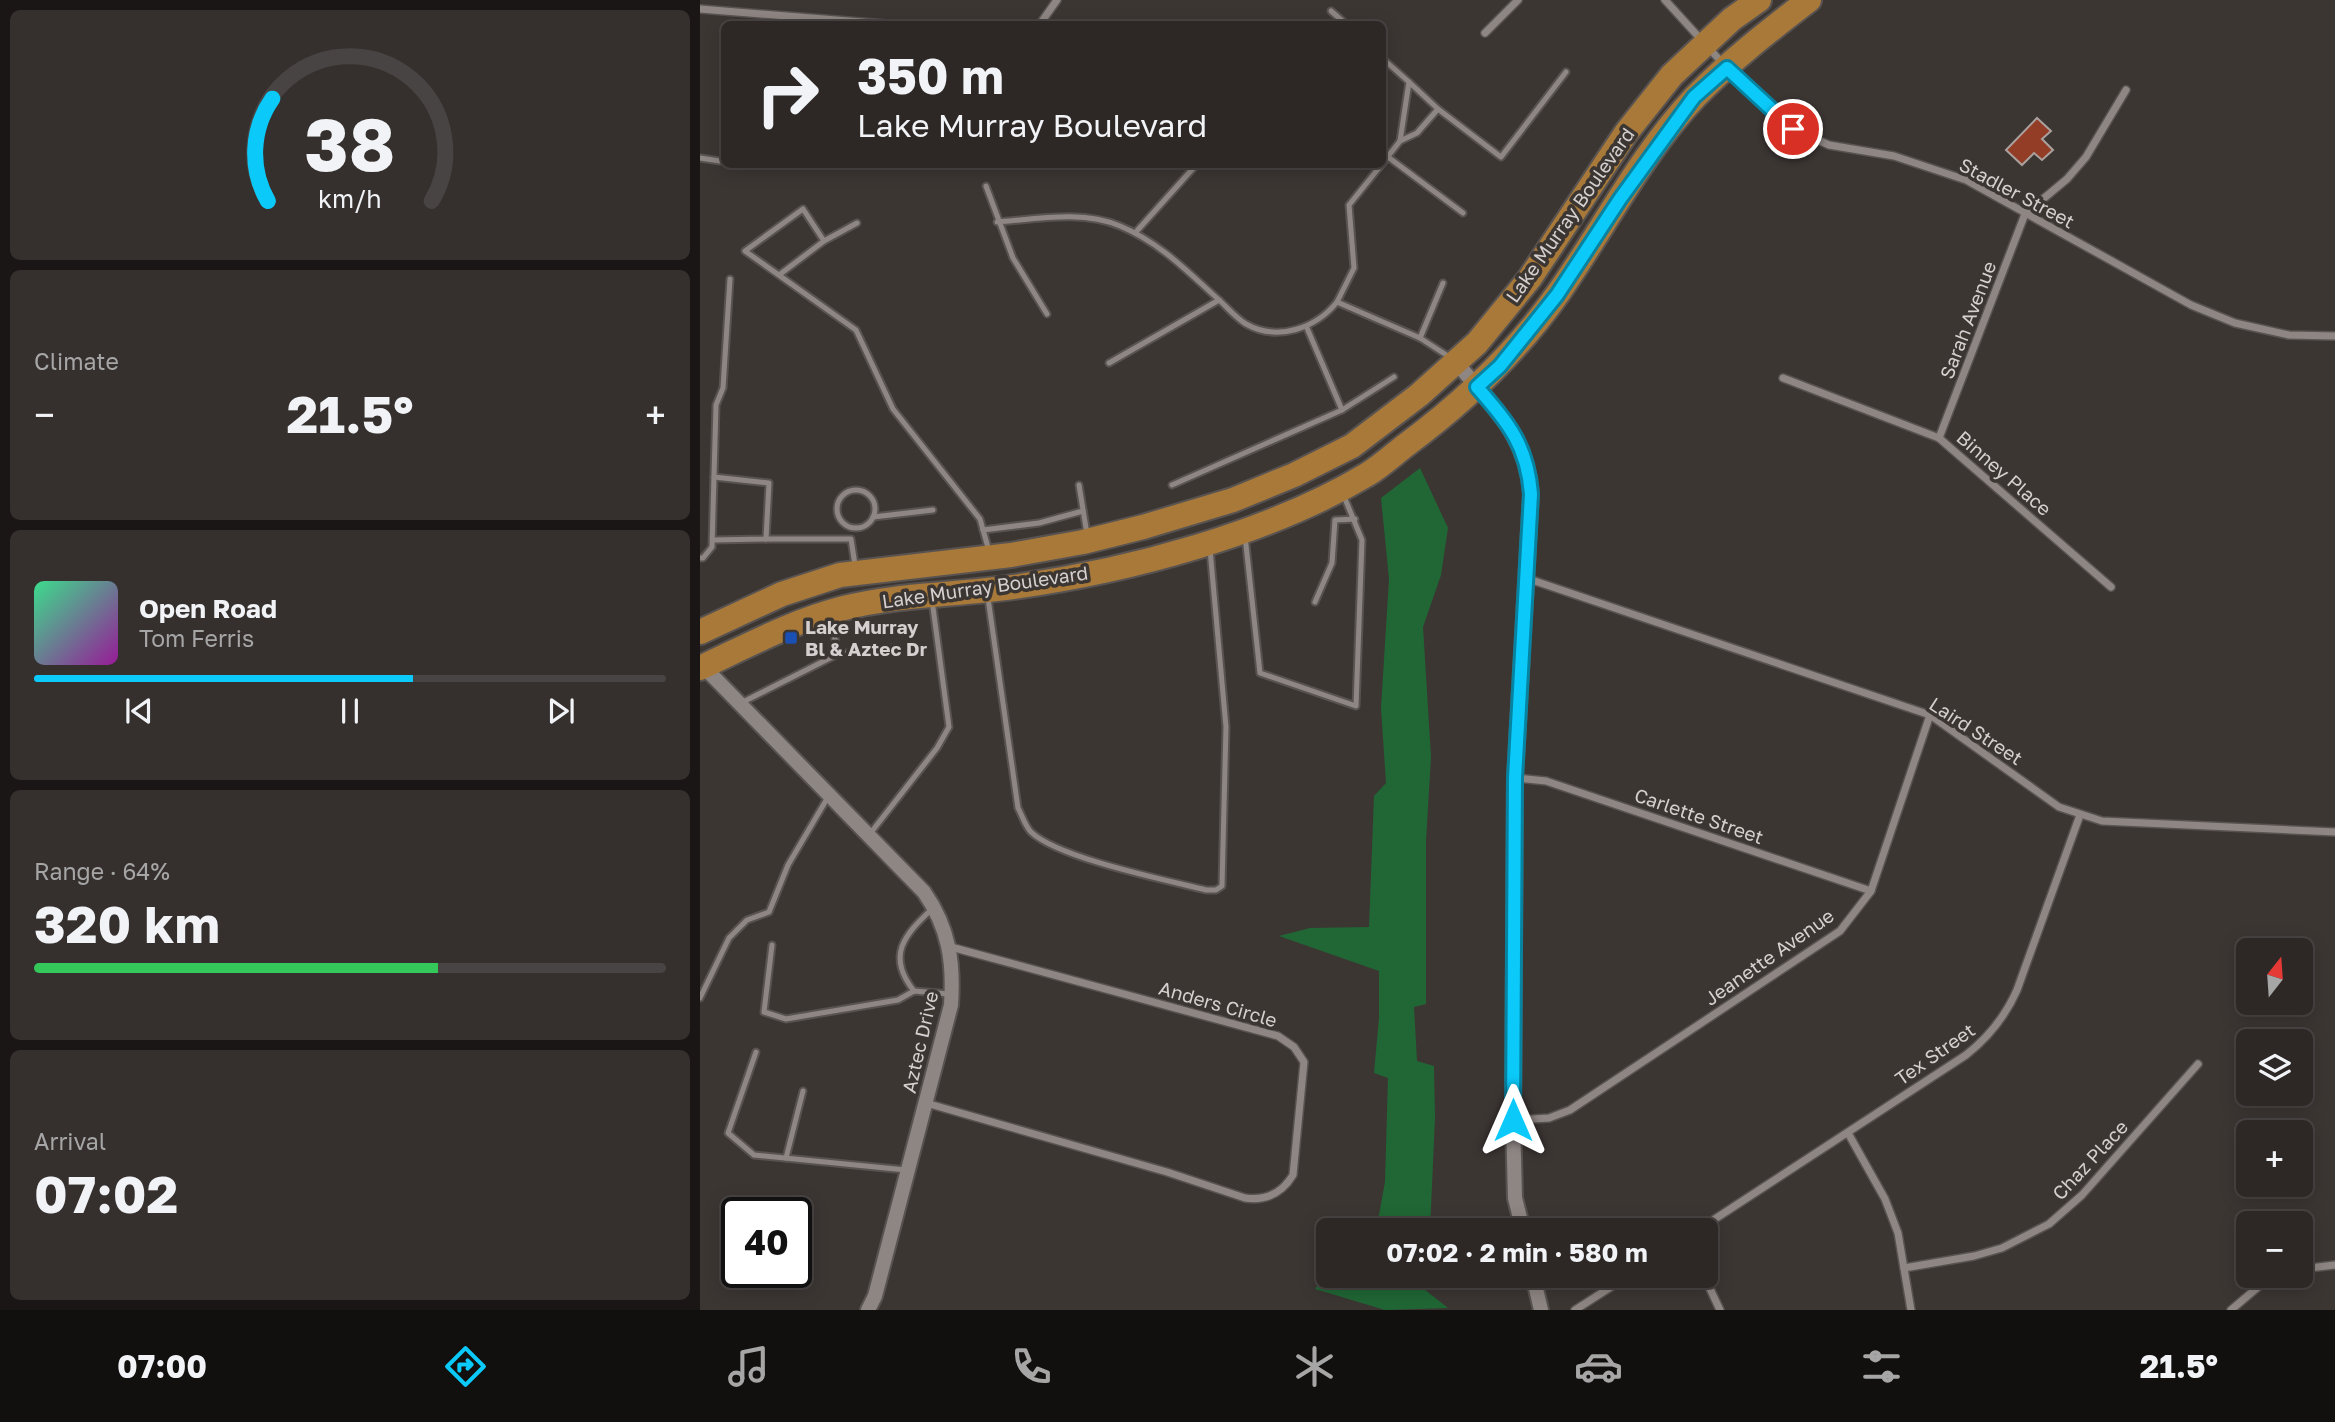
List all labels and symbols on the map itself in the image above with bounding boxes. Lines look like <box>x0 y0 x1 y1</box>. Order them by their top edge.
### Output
pin <box>1763 99 1823 159</box>
street label: Lake Murray Boulevard <box>1501 123 1639 306</box>
street label: Stadler Street <box>1956 153 2079 233</box>
street label: Sarah Avenue <box>1935 258 2001 382</box>
street label: Binney Place <box>1952 425 2056 520</box>
street label: Lake Murray Boulevard <box>880 561 1090 612</box>
place label: Lake Murray Bl & Aztec Dr <box>805 615 928 660</box>
marker: Lake Murray Bl & Aztec Dr <box>783 630 799 646</box>
street label: Laird Street <box>1925 692 2027 769</box>
street label: Carlette Street <box>1632 783 1767 848</box>
street label: Jeanette Avenue <box>1700 903 1838 1010</box>
north arrow <box>2236 938 2314 1015</box>
street label: Anders Circle <box>1156 976 1280 1031</box>
street label: Aztec Drive <box>897 989 942 1095</box>
street label: Tex Street <box>1890 1018 1979 1089</box>
position arrow <box>1476 1083 1550 1157</box>
street label: Chaz Place <box>2047 1115 2132 1204</box>
speed limit sign: 40 <box>721 1197 812 1288</box>

